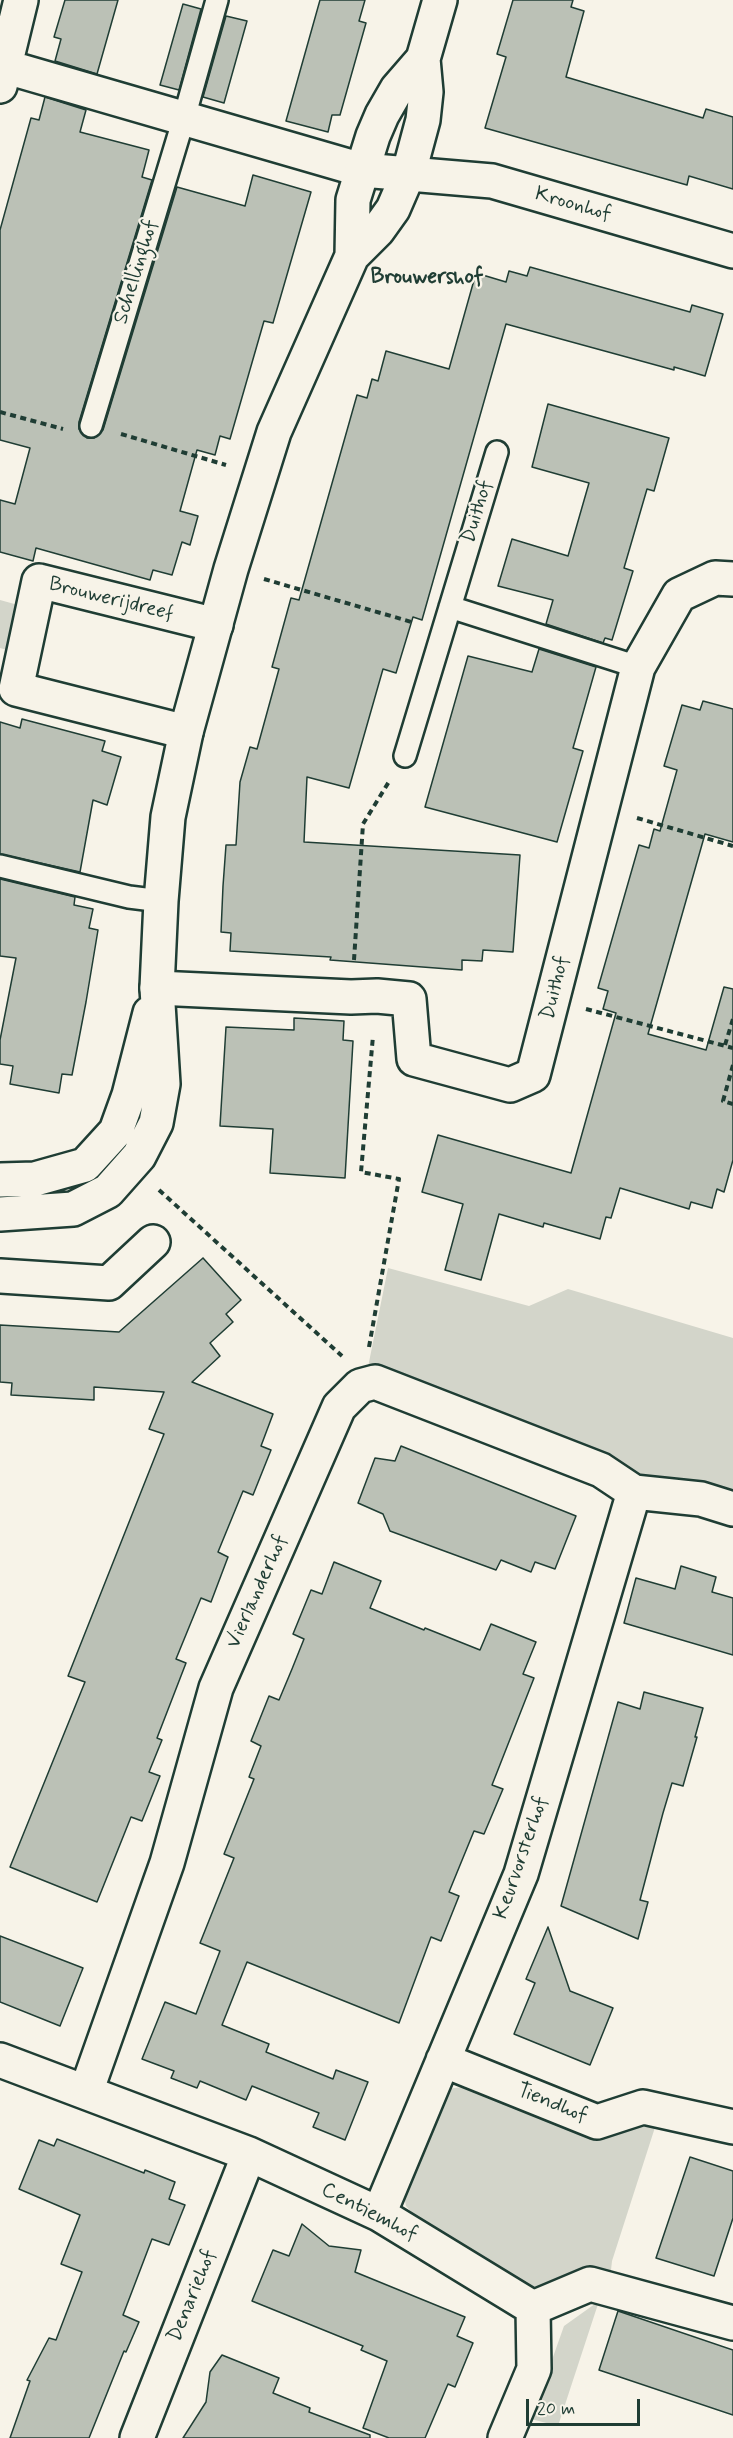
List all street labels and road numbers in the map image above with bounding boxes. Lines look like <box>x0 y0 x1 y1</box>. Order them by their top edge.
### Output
street label: Kroonhof <box>532 182 614 228</box>
street label: Schellinghof <box>109 217 165 327</box>
street label: Duithof <box>456 477 500 547</box>
street label: Brouwerijdreef <box>46 572 176 628</box>
street label: Duithof <box>536 953 576 1023</box>
street label: Vierlanderhof <box>222 1531 294 1653</box>
street label: Keurvorsterhof <box>489 1793 555 1923</box>
street label: Tiendhof <box>513 2078 591 2130</box>
street label: Centiemhof <box>317 2178 421 2248</box>
street label: Denariehof <box>163 2246 223 2346</box>

